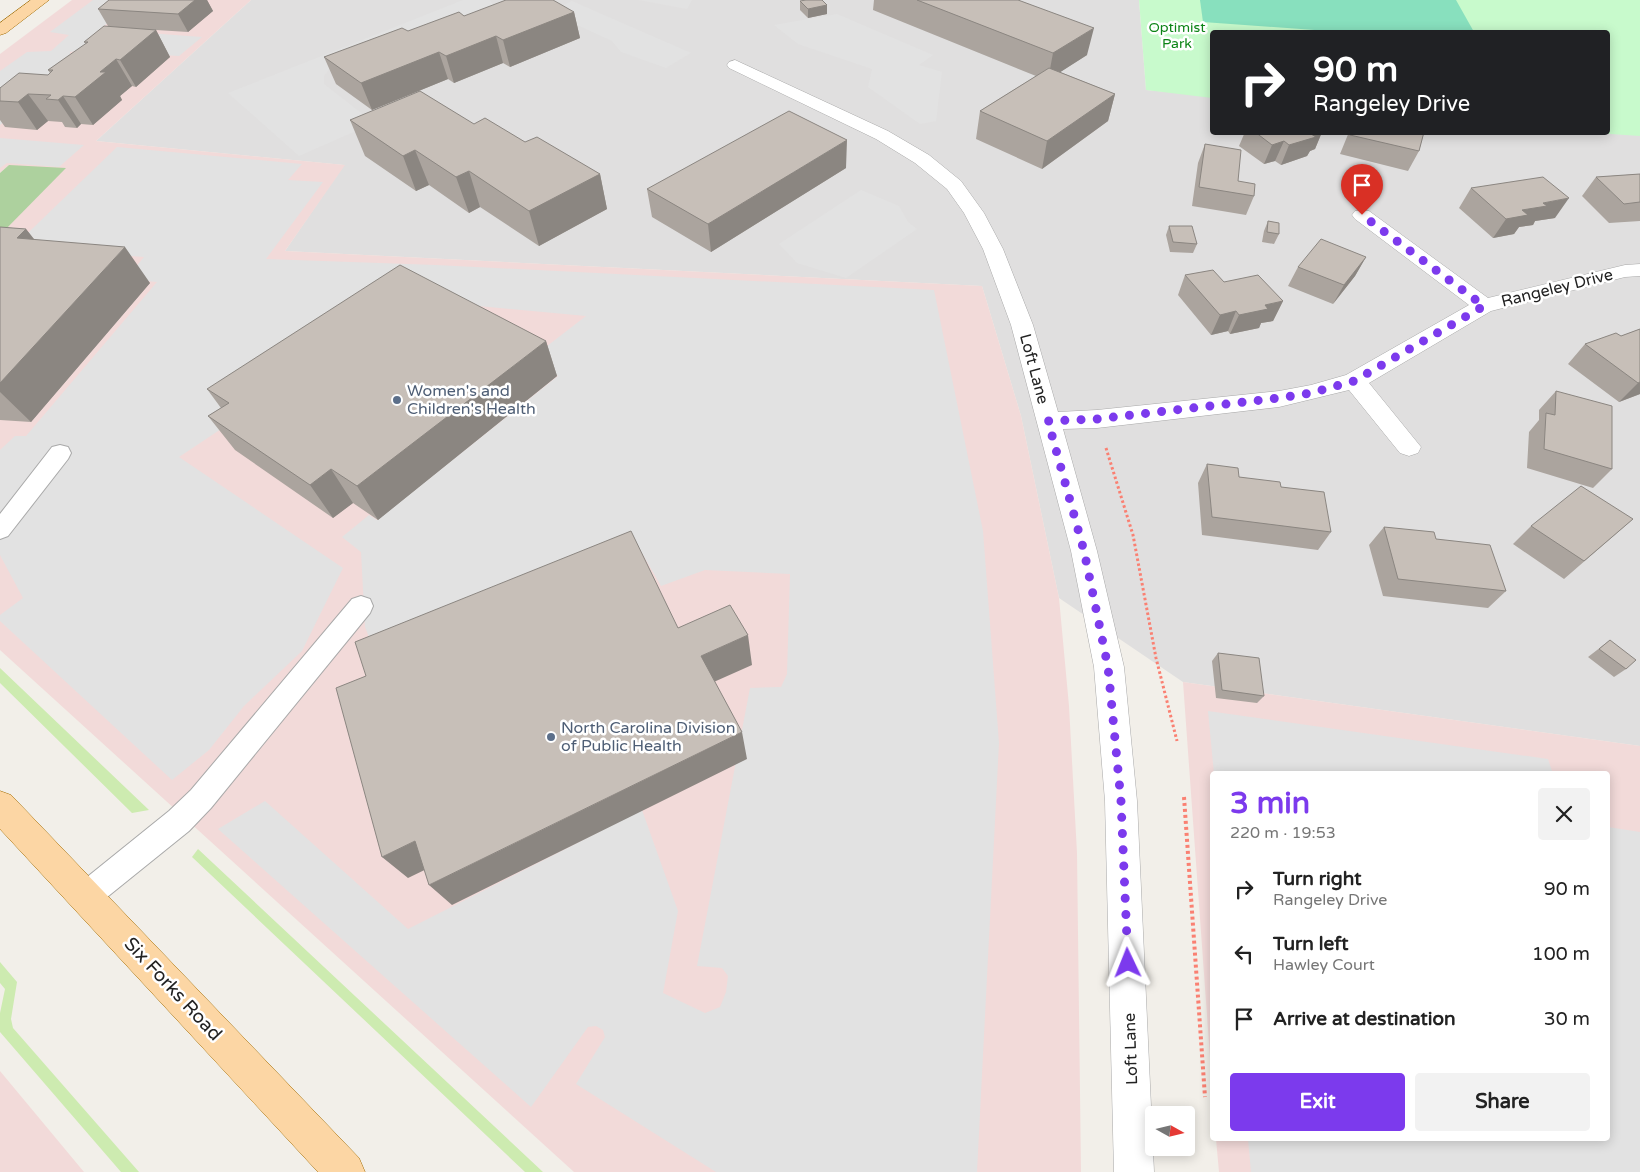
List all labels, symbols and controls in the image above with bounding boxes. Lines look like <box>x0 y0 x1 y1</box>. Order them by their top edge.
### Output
park label: Optimist Park <box>1148 19 1206 52</box>
text: 90 m <box>1313 49 1398 91</box>
icon: right <box>1230 50 1295 115</box>
text: Rangeley Drive <box>1313 91 1470 117</box>
pin <box>1341 164 1383 215</box>
icon: arrive <box>1348 171 1376 199</box>
street label: Rangeley Drive <box>1499 264 1615 312</box>
street label: Loft Lane <box>1015 332 1053 406</box>
place label: Women's and Children's Health <box>407 381 536 419</box>
marker: Women's and Children's Health <box>391 394 403 406</box>
place label: North Carolina Division of Public Health <box>561 718 736 756</box>
marker: North Carolina Division of Public Health <box>545 731 557 743</box>
text: 3 min <box>1230 785 1310 822</box>
button: close <box>1538 788 1590 840</box>
text: 220 m · 19:53 <box>1230 823 1336 843</box>
text: Turn right <box>1273 868 1361 890</box>
icon: right <box>1230 875 1258 903</box>
text: 90 m <box>1544 878 1590 900</box>
text: Rangeley Drive <box>1273 890 1387 910</box>
street label: Six Forks Road <box>120 933 226 1045</box>
text: Turn left <box>1273 933 1349 955</box>
position arrow <box>1101 936 1153 988</box>
icon: left <box>1230 940 1258 968</box>
text: 100 m <box>1532 943 1590 965</box>
text: Hawley Court <box>1273 955 1375 975</box>
icon: arrive <box>1230 1005 1258 1033</box>
text: Arrive at destination <box>1273 1008 1456 1030</box>
text: 30 m <box>1544 1008 1590 1030</box>
street label: Loft Lane <box>1120 1013 1142 1085</box>
button: Exit <box>1230 1073 1405 1131</box>
button: Share <box>1415 1073 1590 1131</box>
north arrow <box>1145 1106 1195 1156</box>
map controls <box>1145 1106 1195 1156</box>

